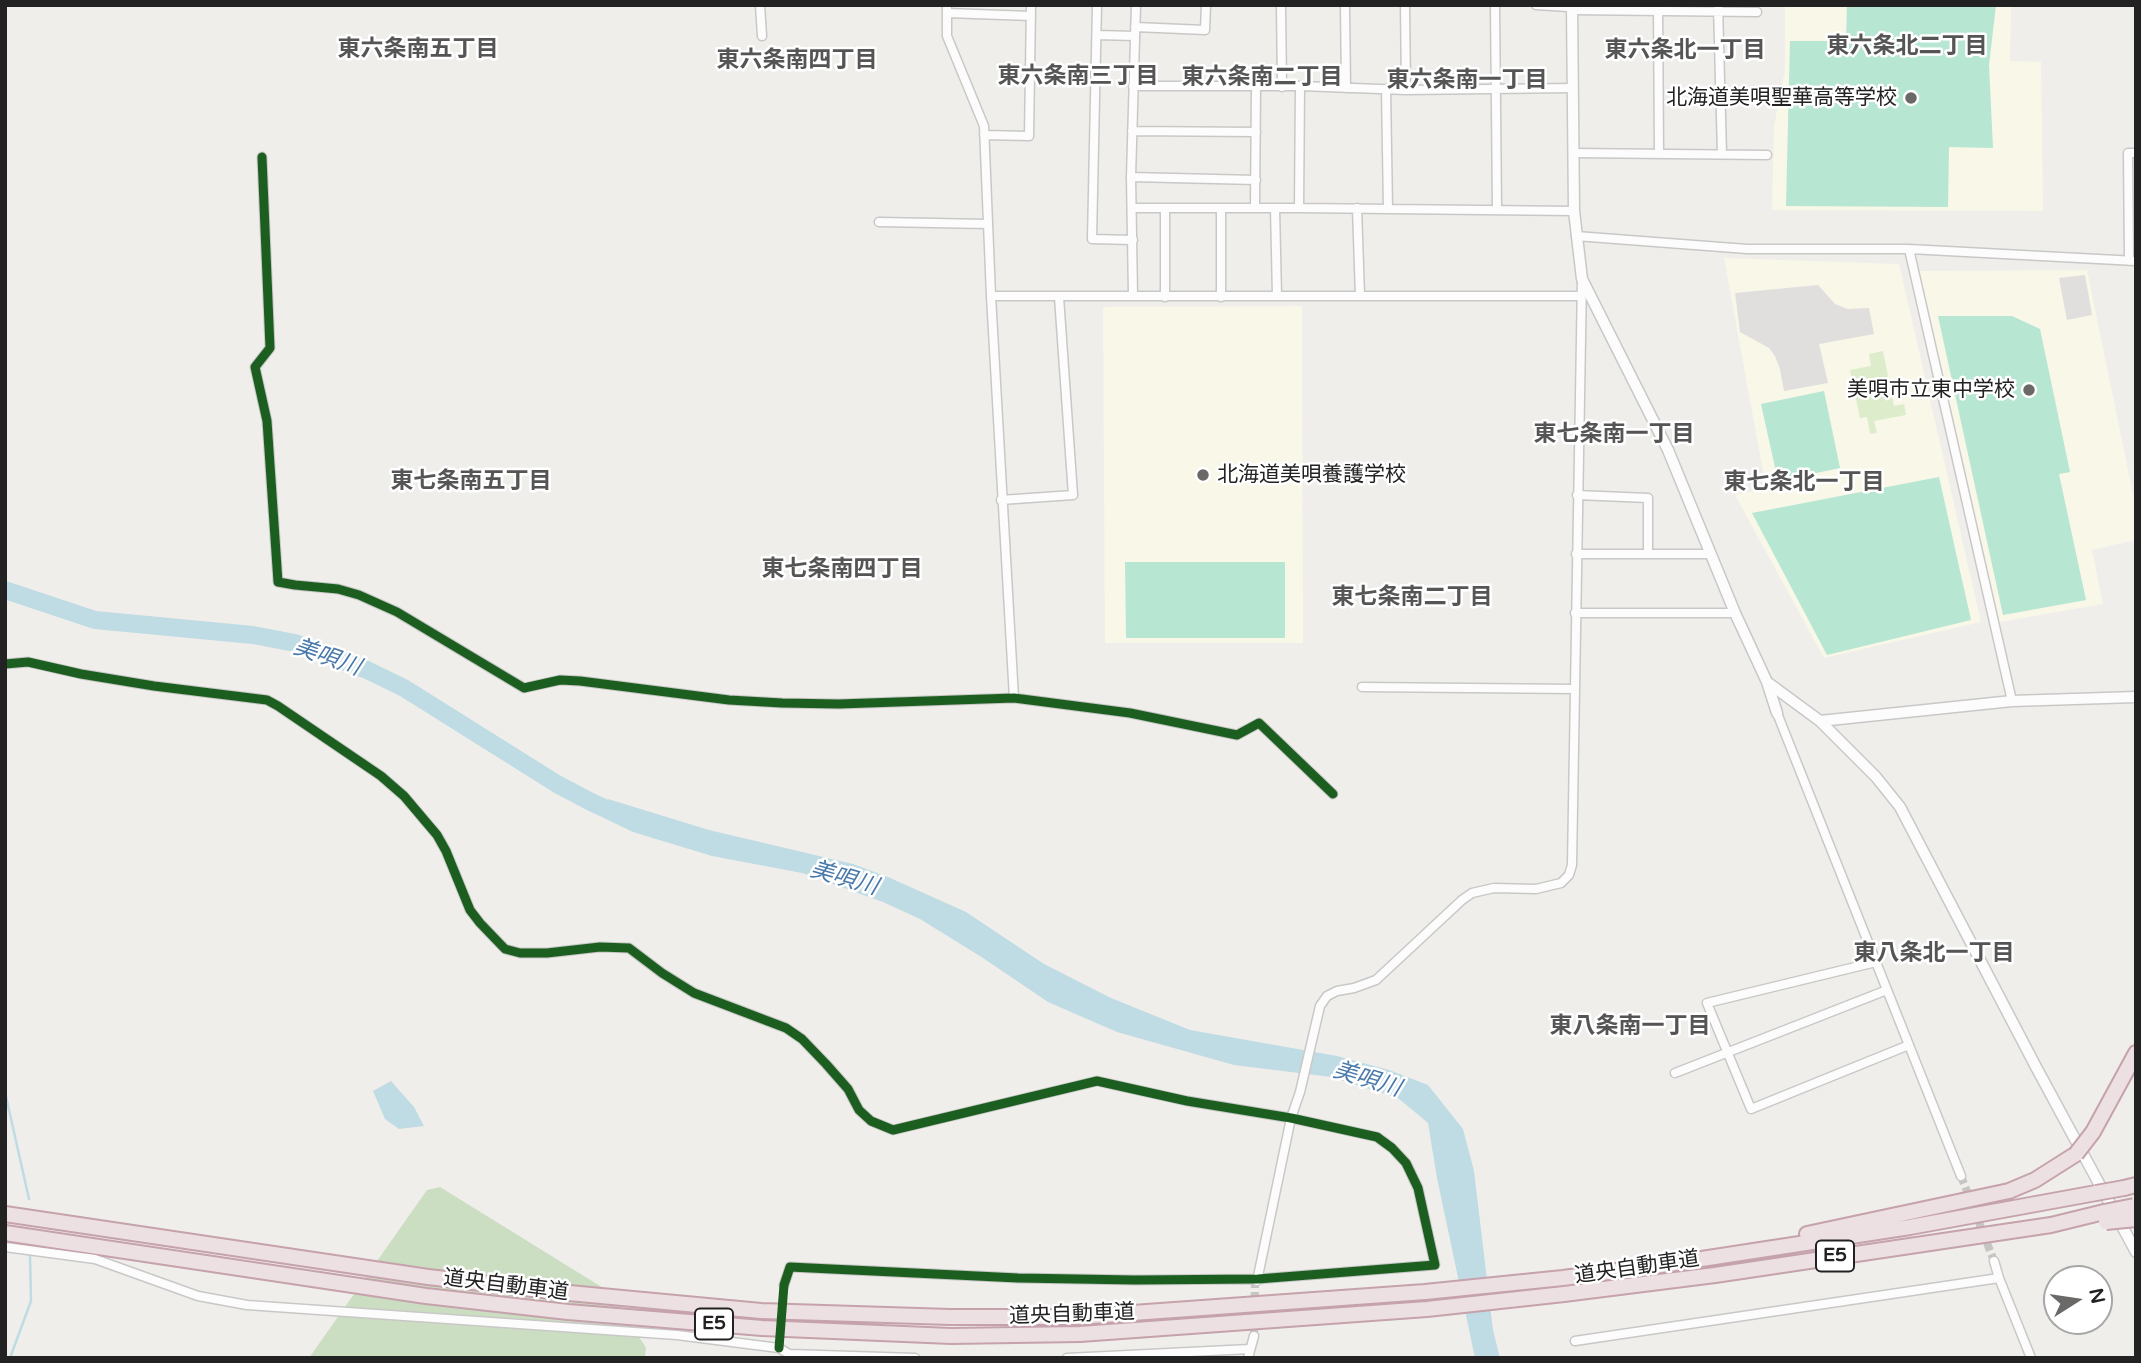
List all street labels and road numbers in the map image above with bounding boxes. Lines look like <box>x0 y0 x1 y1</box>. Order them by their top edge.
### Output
road number: E5 <box>1816 1240 1854 1272</box>
street label: 道央自動車道 <box>1573 1247 1701 1289</box>
street label: 道央自動車道 <box>442 1266 570 1306</box>
street label: 道央自動車道 <box>1009 1300 1135 1330</box>
road number: E5 <box>695 1308 733 1340</box>

